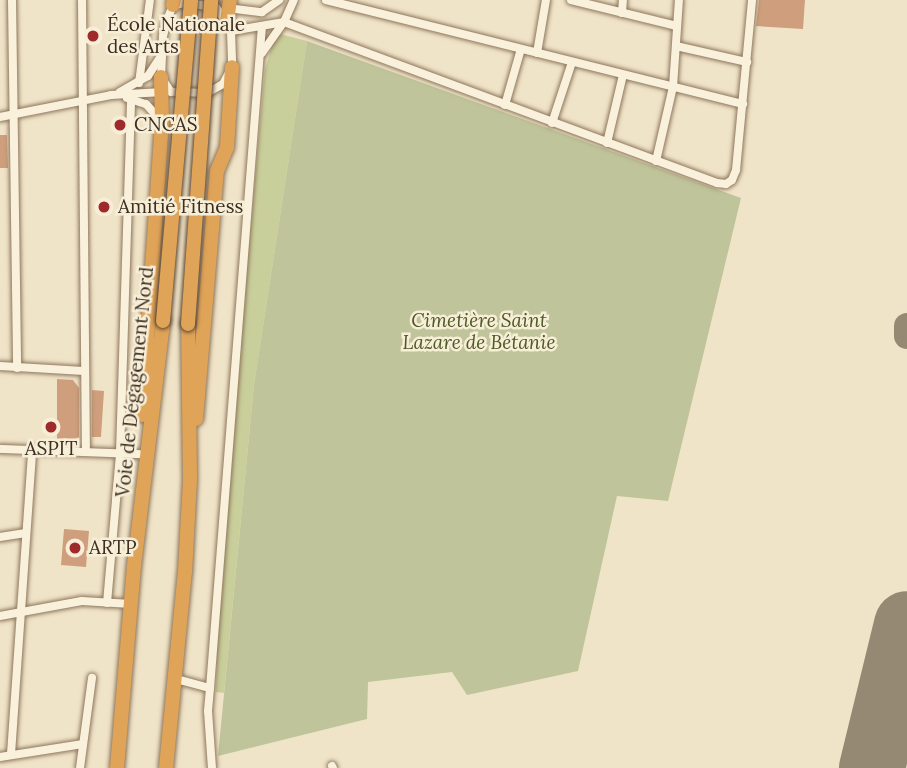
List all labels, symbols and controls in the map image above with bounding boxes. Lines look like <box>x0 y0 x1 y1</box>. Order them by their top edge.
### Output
place label: École Nationale des Arts <box>107 14 245 58</box>
marker: École Nationale des Arts <box>85 28 101 44</box>
place label: CNCAS <box>134 114 197 136</box>
marker: CNCAS <box>112 117 128 133</box>
place label: Amitié Fitness <box>118 196 243 218</box>
marker: Amitié Fitness <box>96 199 112 215</box>
street label: Voie de Dégagement Nord <box>112 266 158 498</box>
park label: Cimetière Saint Lazare de Bétanie <box>403 310 555 354</box>
marker: ASPIT <box>43 419 59 435</box>
place label: ASPIT <box>25 438 77 460</box>
place label: ARTP <box>89 537 136 559</box>
marker: ARTP <box>67 540 83 556</box>

